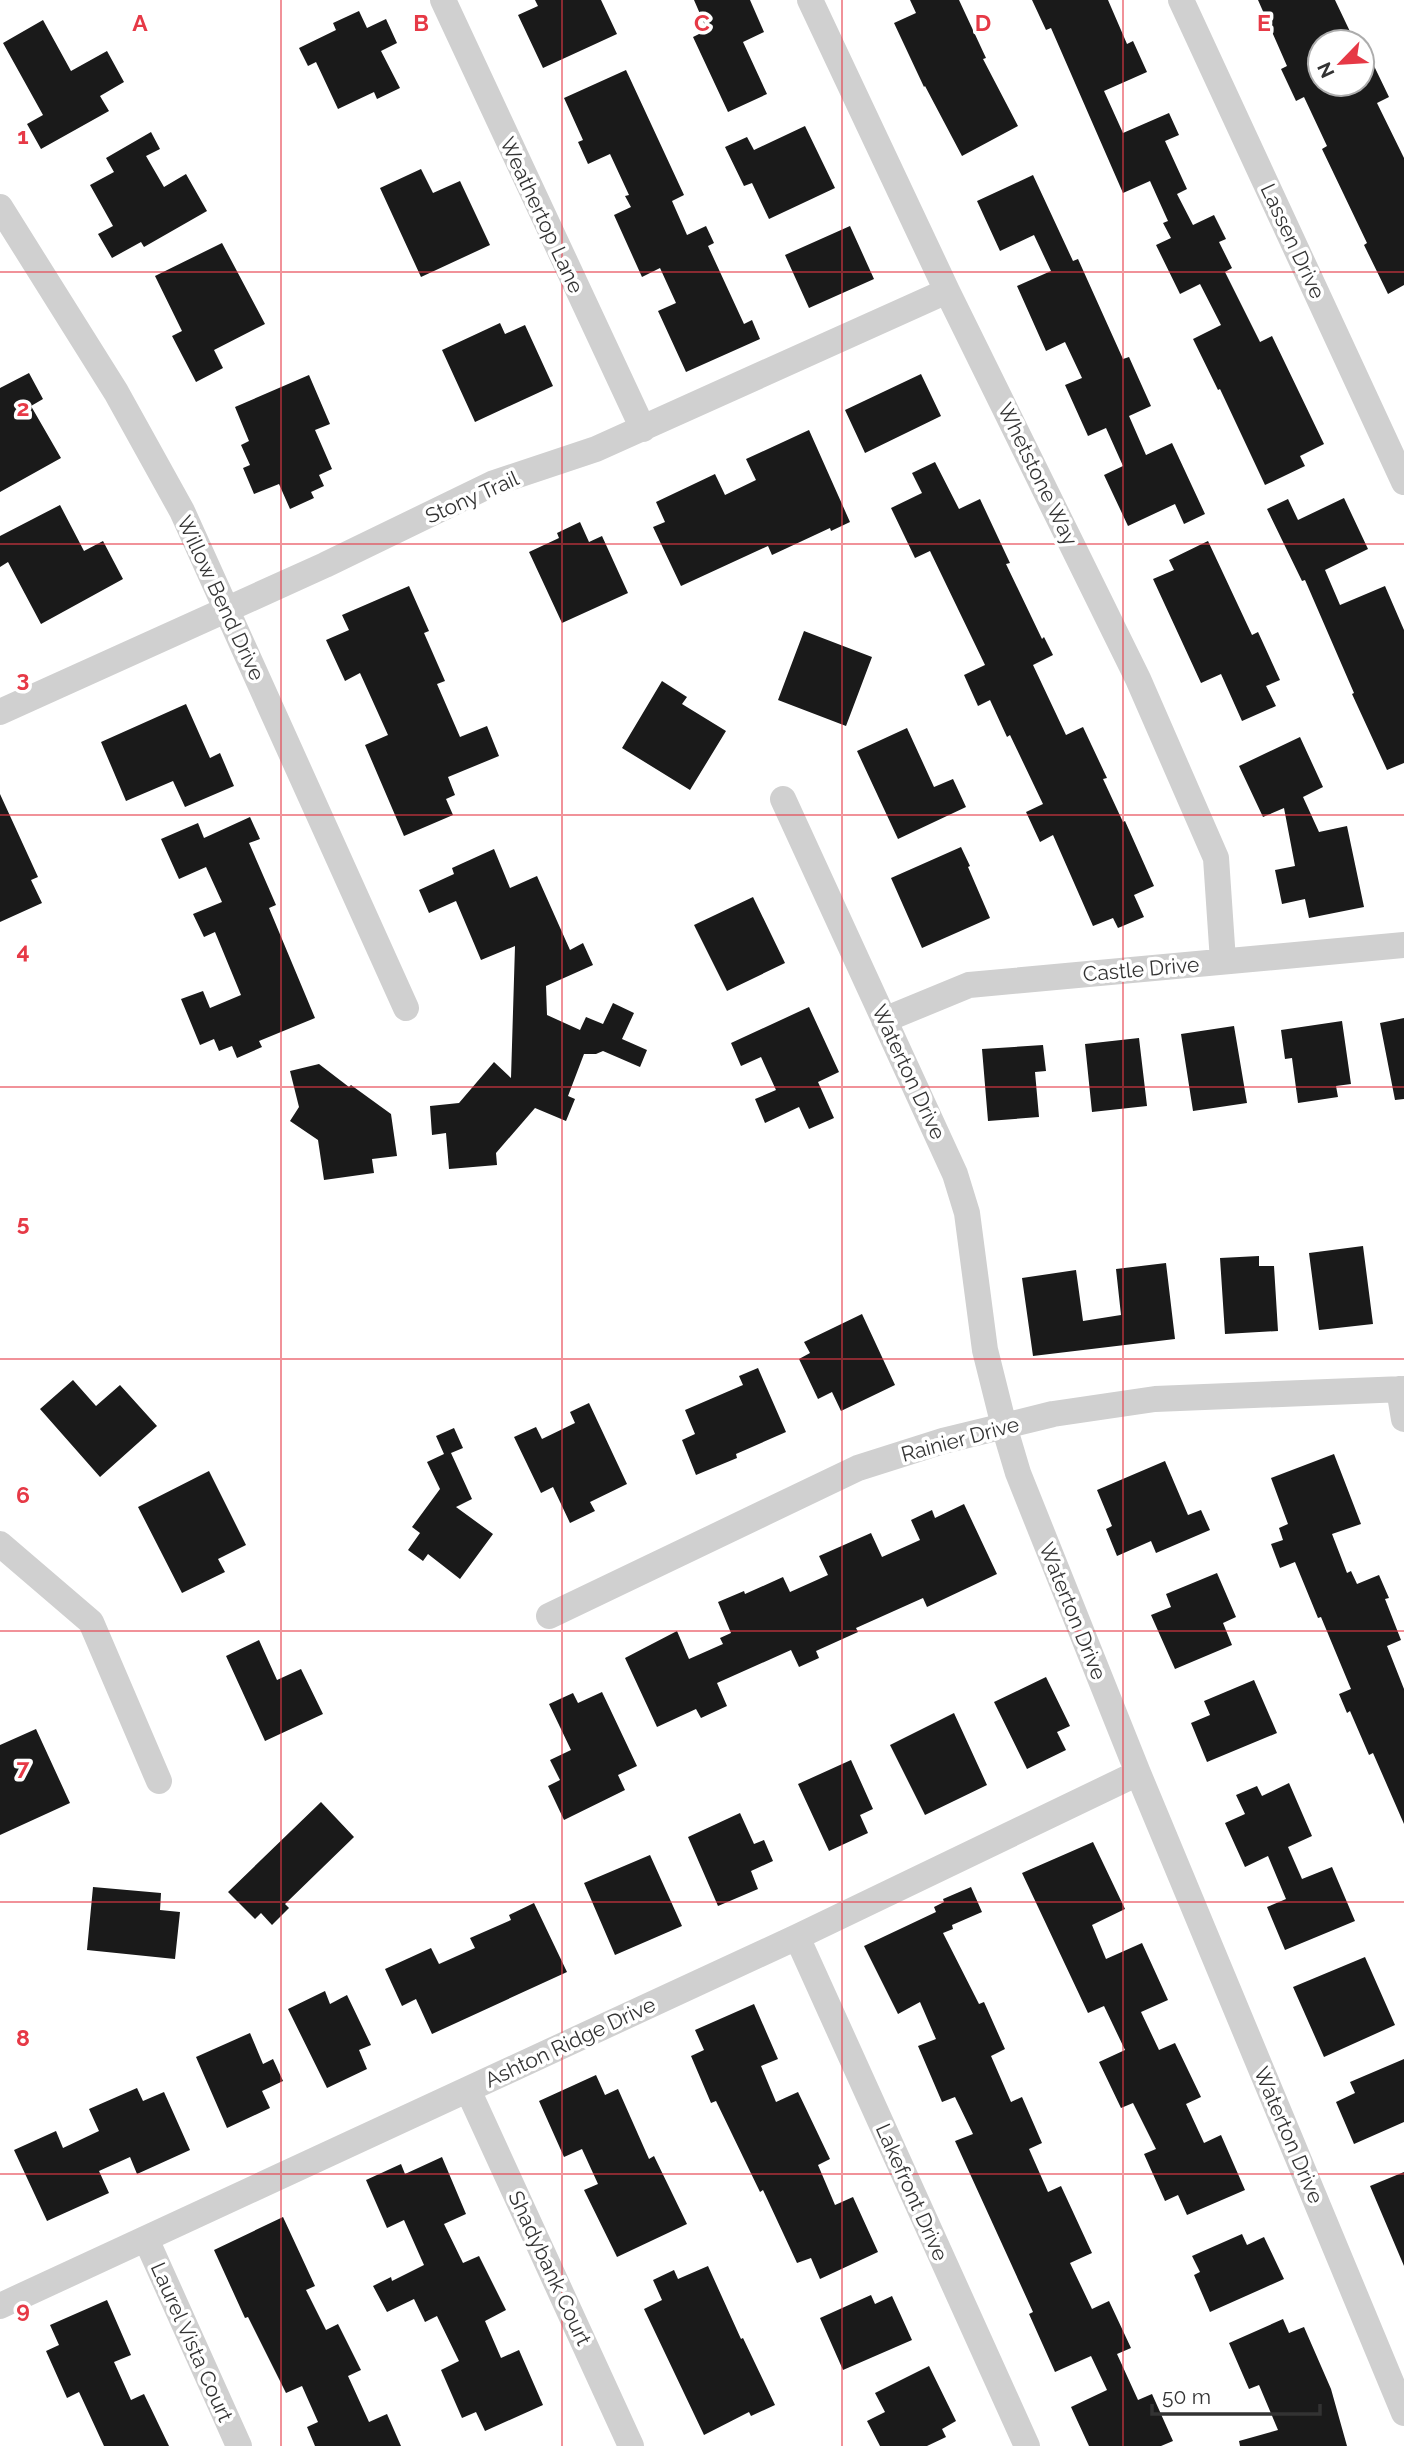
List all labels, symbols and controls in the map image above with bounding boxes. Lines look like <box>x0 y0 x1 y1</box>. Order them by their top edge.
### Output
text: A <box>132 9 148 36</box>
text: B <box>413 9 429 36</box>
text: C <box>694 9 710 36</box>
text: D <box>975 9 991 36</box>
text: E <box>1257 9 1271 36</box>
north arrow <box>1306 28 1376 98</box>
text: N <box>1313 59 1339 81</box>
text: 1 <box>17 122 29 149</box>
street label: Weathertop Lane <box>495 133 589 297</box>
street label: Lassen Drive <box>1255 180 1331 302</box>
text: 2 <box>17 394 29 421</box>
street label: Whetstone Way <box>993 399 1083 549</box>
street label: Stony Trail <box>421 465 523 529</box>
street label: Willow Bend Drive <box>172 512 270 684</box>
text: 3 <box>17 665 29 692</box>
text: 4 <box>16 937 30 964</box>
street label: Castle Drive <box>1082 951 1200 987</box>
street label: Waterton Drive <box>867 1001 951 1143</box>
text: 5 <box>17 1209 30 1236</box>
street label: Rainier Drive <box>898 1411 1022 1467</box>
text: 6 <box>16 1481 30 1508</box>
street label: Waterton Drive <box>1034 1539 1112 1683</box>
text: 7 <box>17 1753 30 1780</box>
street label: Ashton Ridge Drive <box>481 1992 659 2092</box>
text: 8 <box>16 2024 30 2051</box>
street label: Waterton Drive <box>1249 2063 1329 2207</box>
street label: Lakefront Drive <box>871 2120 953 2264</box>
street label: Shadybank Court <box>503 2187 597 2349</box>
street label: Laurel Vista Court <box>146 2258 238 2426</box>
text: 9 <box>16 2296 30 2323</box>
scale bar <box>1152 2372 1320 2416</box>
text: 50 m <box>1162 2384 1211 2409</box>

